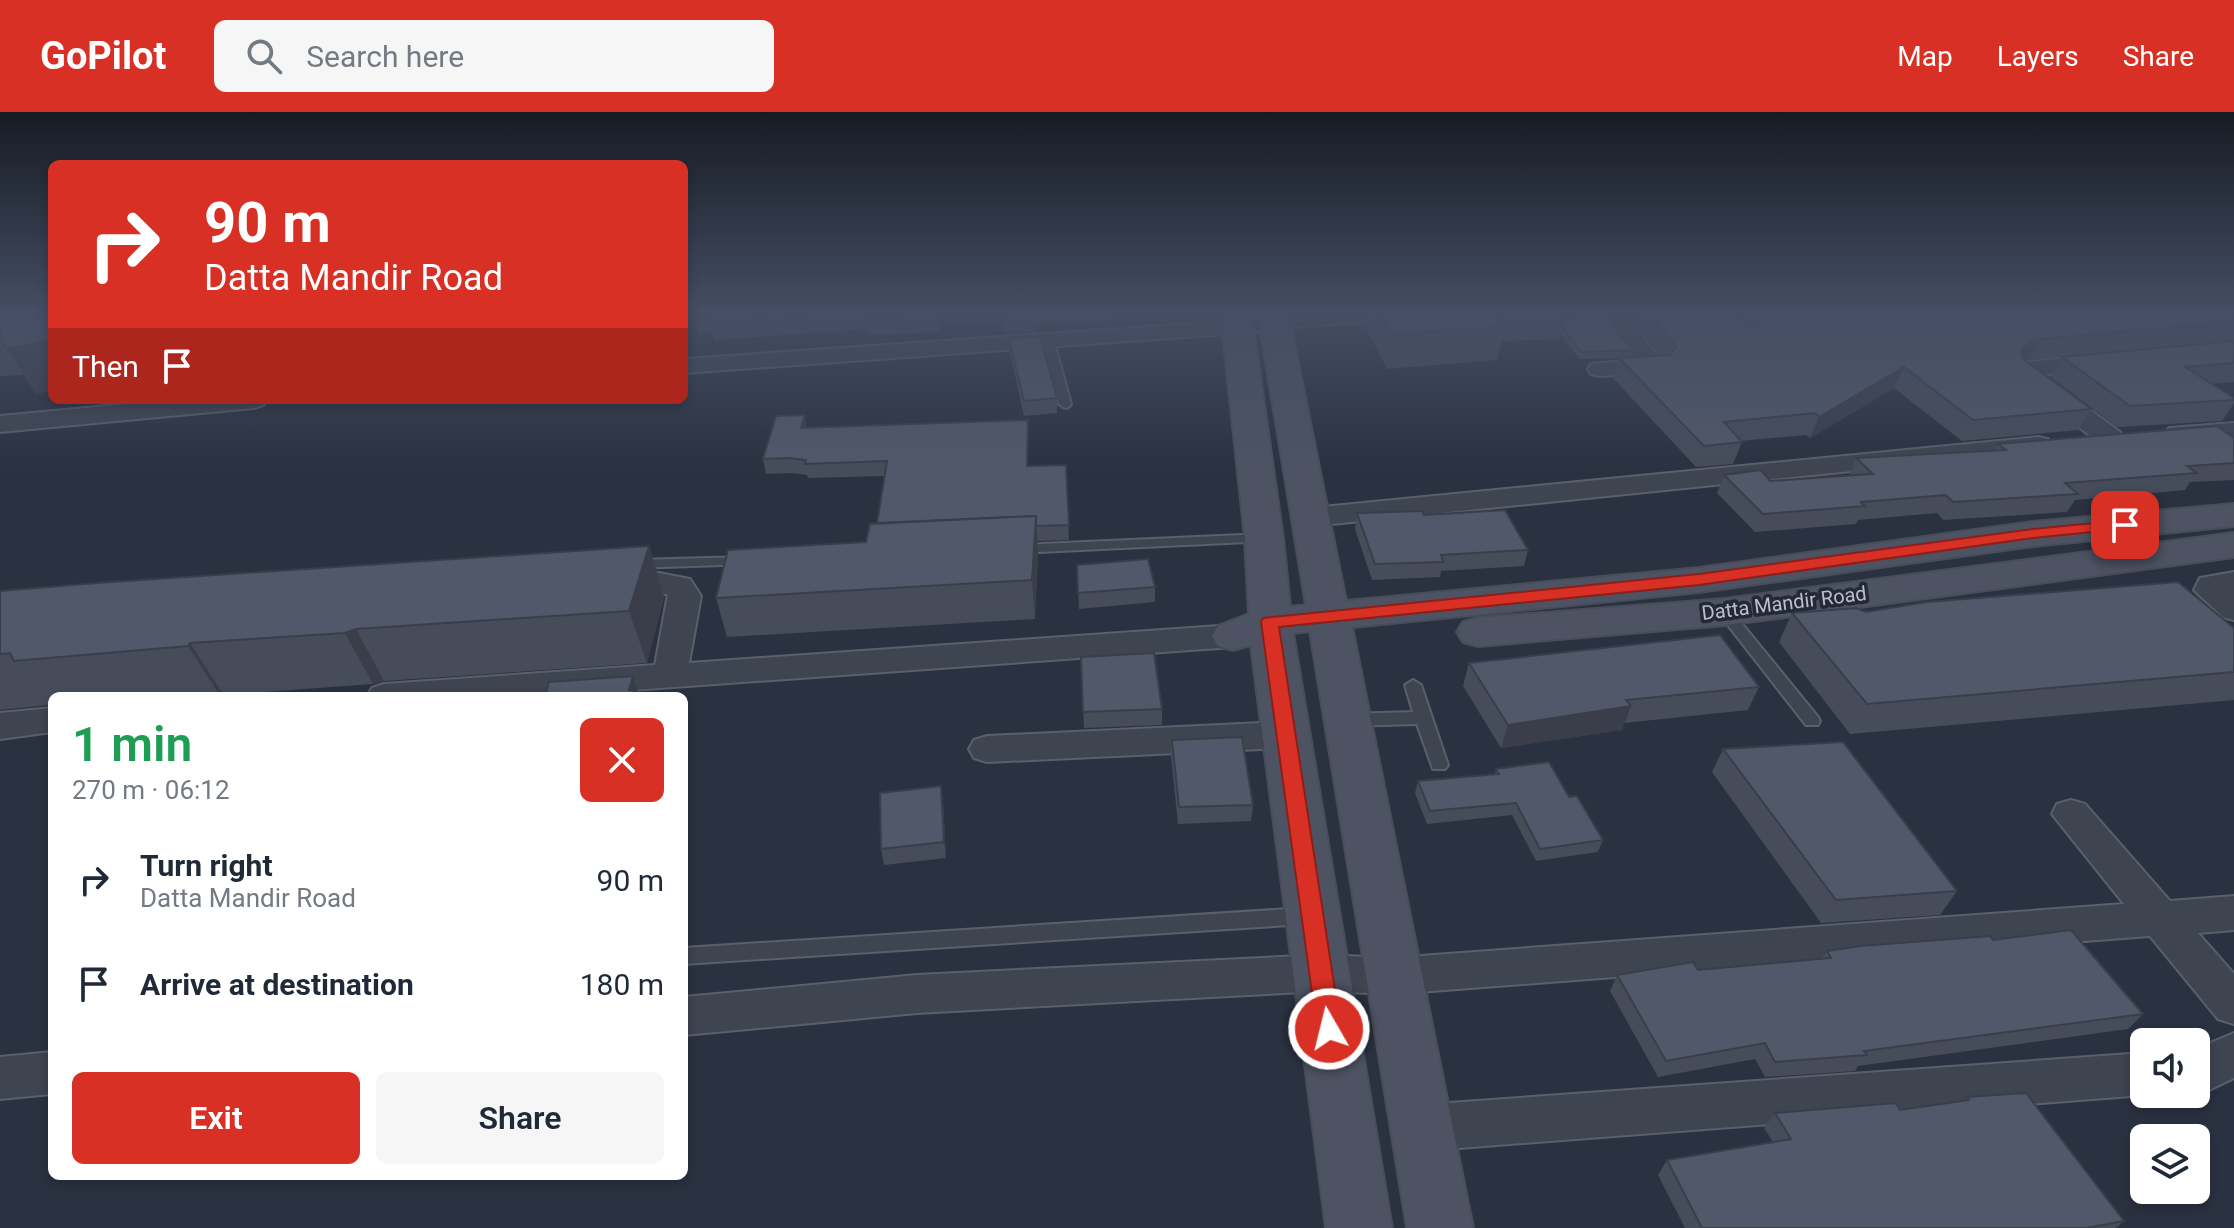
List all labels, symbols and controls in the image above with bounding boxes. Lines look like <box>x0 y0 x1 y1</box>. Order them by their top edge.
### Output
search box <box>214 20 774 92</box>
text: GoPilot <box>40 34 166 78</box>
icon: search <box>242 34 286 78</box>
text: Search here <box>306 39 464 74</box>
text: Map <box>1897 40 1953 73</box>
text: Layers <box>1997 40 2079 73</box>
text: Share <box>2123 40 2194 73</box>
text: 90 m <box>204 190 331 256</box>
icon: right <box>72 192 176 296</box>
text: Datta Mandir Road <box>204 257 503 299</box>
icon: arrive <box>155 344 199 388</box>
text: Then <box>72 349 139 384</box>
pin <box>2091 491 2159 559</box>
icon: arrive <box>2103 503 2147 547</box>
street label: Datta Mandir Road <box>1700 581 1868 625</box>
text: 1 min <box>72 716 192 773</box>
button: close <box>580 718 664 802</box>
text: 270 m · 06:12 <box>72 775 230 805</box>
text: Turn right <box>140 848 273 883</box>
icon: right <box>72 858 116 902</box>
text: 90 m <box>597 863 664 898</box>
text: Datta Mandir Road <box>140 883 356 913</box>
icon: arrive <box>72 962 116 1006</box>
text: Arrive at destination <box>140 967 414 1002</box>
text: 180 m <box>580 967 664 1002</box>
position arrow <box>1287 987 1371 1071</box>
map controls <box>2130 1028 2210 1204</box>
button: sound <box>2130 1028 2210 1108</box>
button: Exit <box>72 1072 360 1164</box>
button: Share <box>376 1072 664 1164</box>
button: layers <box>2130 1124 2210 1204</box>

